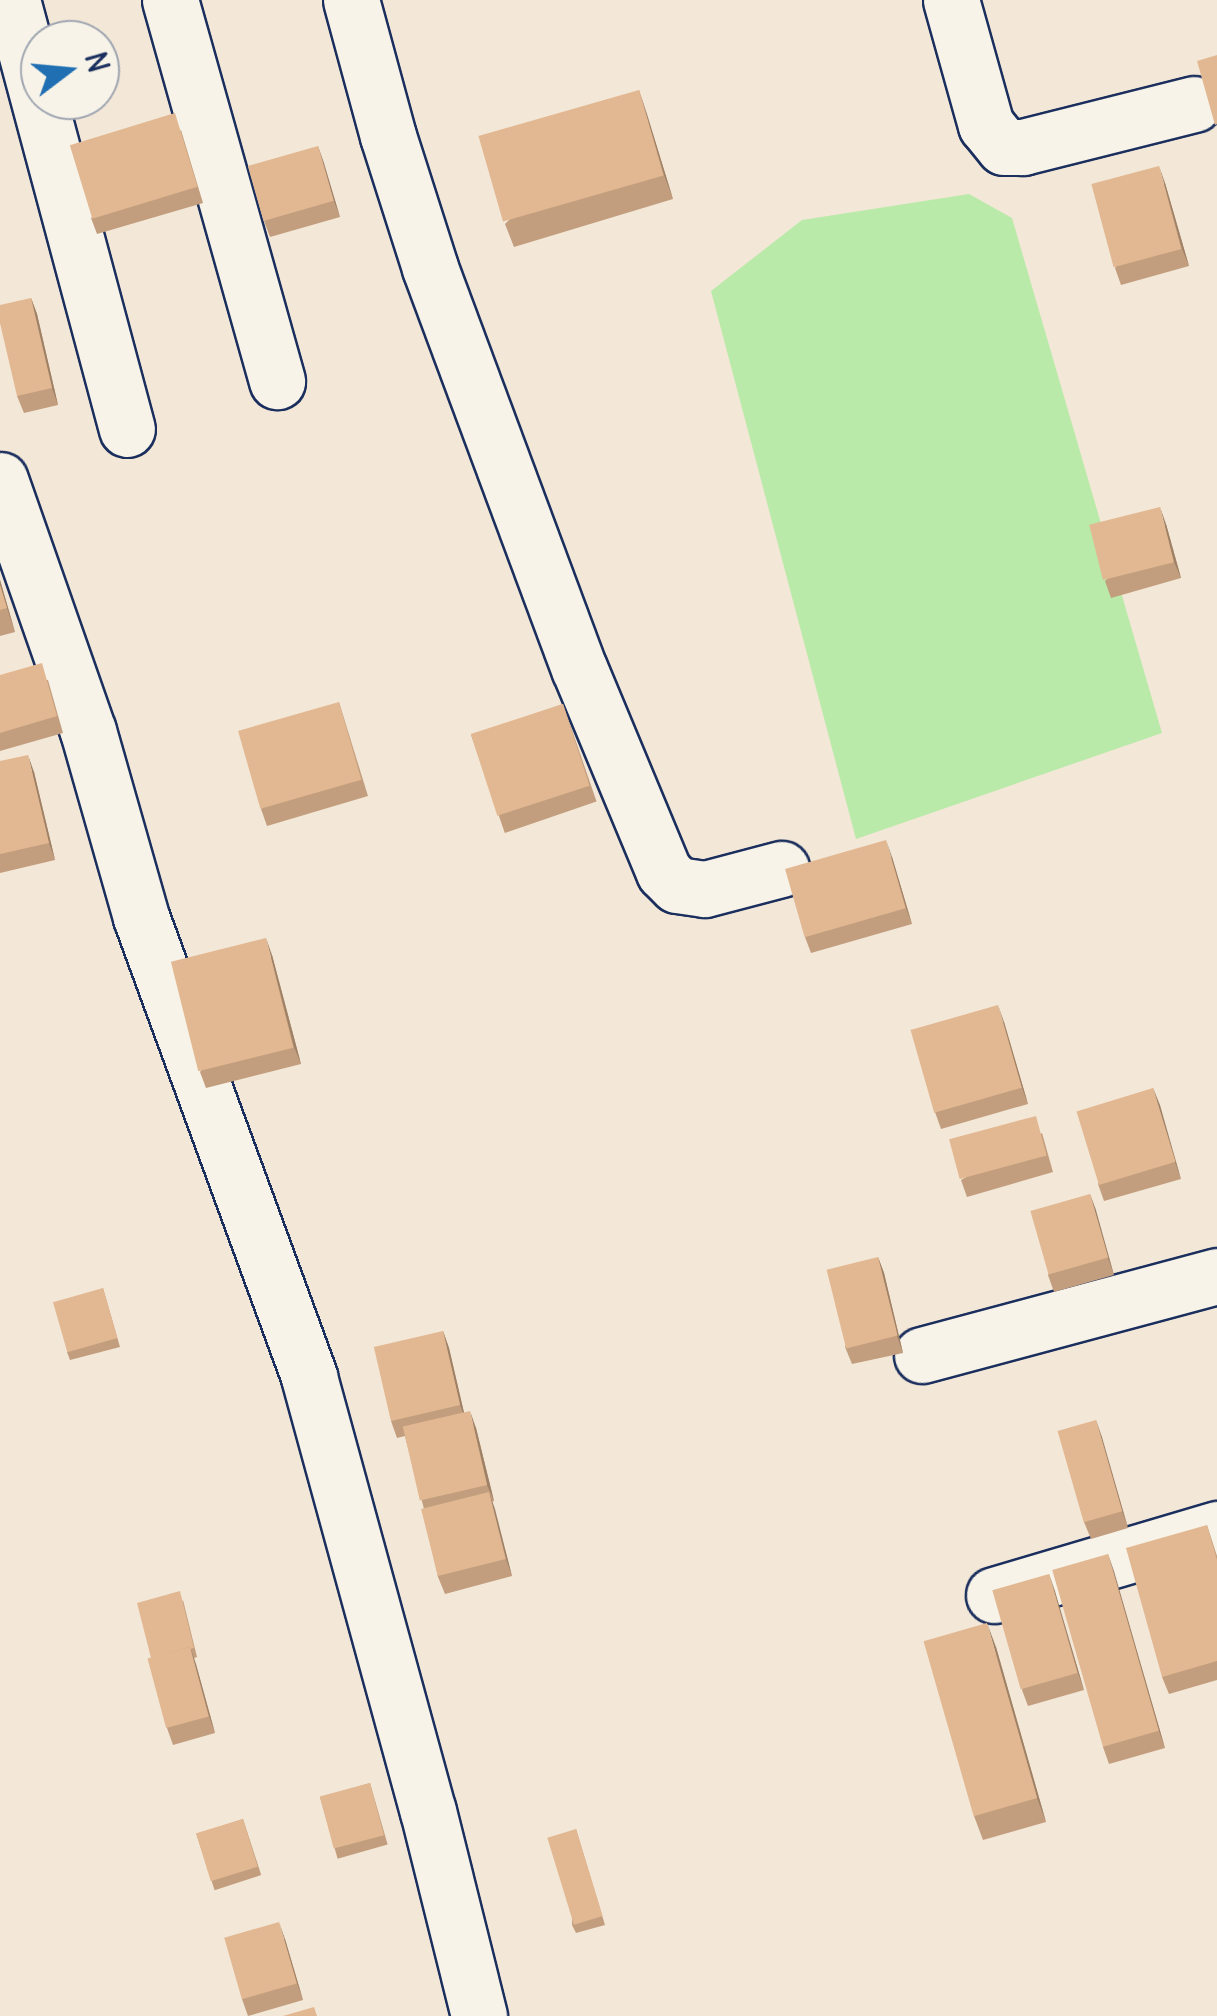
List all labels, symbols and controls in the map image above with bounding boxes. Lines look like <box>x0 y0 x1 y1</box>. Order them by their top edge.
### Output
north arrow <box>20 20 120 120</box>
text: N <box>77 48 117 77</box>

